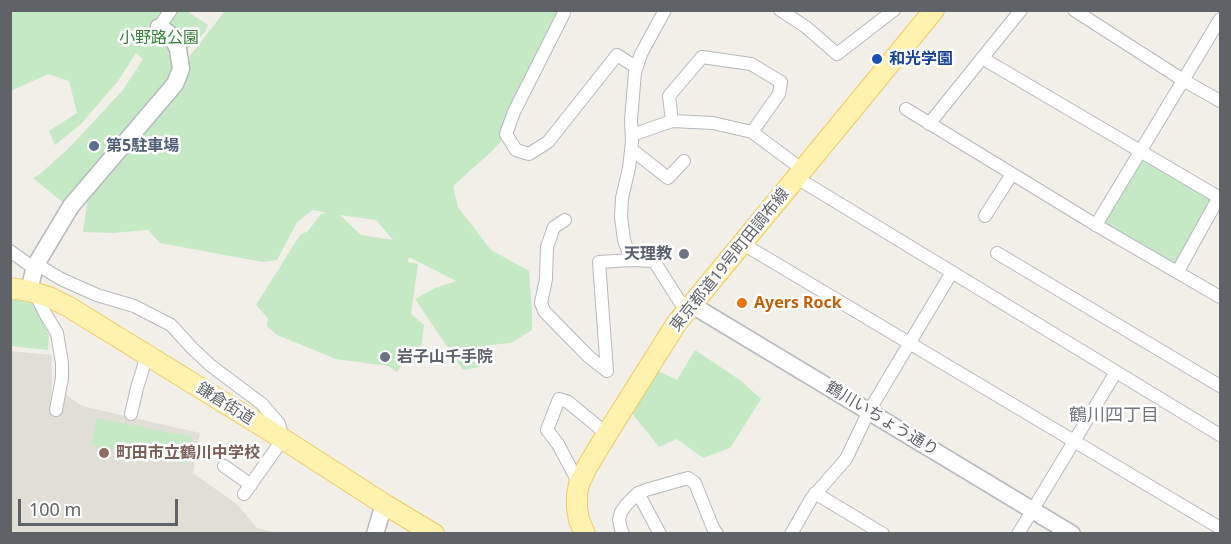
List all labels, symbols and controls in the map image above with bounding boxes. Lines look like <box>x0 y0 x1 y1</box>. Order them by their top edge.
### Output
park label: 小野路公園 <box>119 28 199 48</box>
place label: 和光学園 <box>889 49 953 69</box>
marker: 和光学園 <box>870 52 884 66</box>
place label: 第5駐車場 <box>106 136 179 156</box>
marker: 第5駐車場 <box>87 139 101 153</box>
street label: 東京都道19号町田調布線 <box>666 185 794 335</box>
place label: 天理教 <box>624 244 672 264</box>
marker: 天理教 <box>677 247 691 261</box>
place label: Ayers Rock <box>754 293 842 313</box>
marker: Ayers Rock <box>735 296 749 310</box>
place label: 岩子山千手院 <box>397 347 493 367</box>
marker: 岩子山千手院 <box>378 350 392 364</box>
street label: 鶴川いちょう通り <box>822 378 942 460</box>
street label: 鎌倉街道 <box>193 379 257 429</box>
district label: 鶴川四丁目 <box>1069 405 1159 427</box>
place label: 町田市立鶴川中学校 <box>116 443 260 463</box>
marker: 町田市立鶴川中学校 <box>97 446 111 460</box>
scale bar <box>21 487 182 525</box>
text: 100 m <box>29 497 81 521</box>

